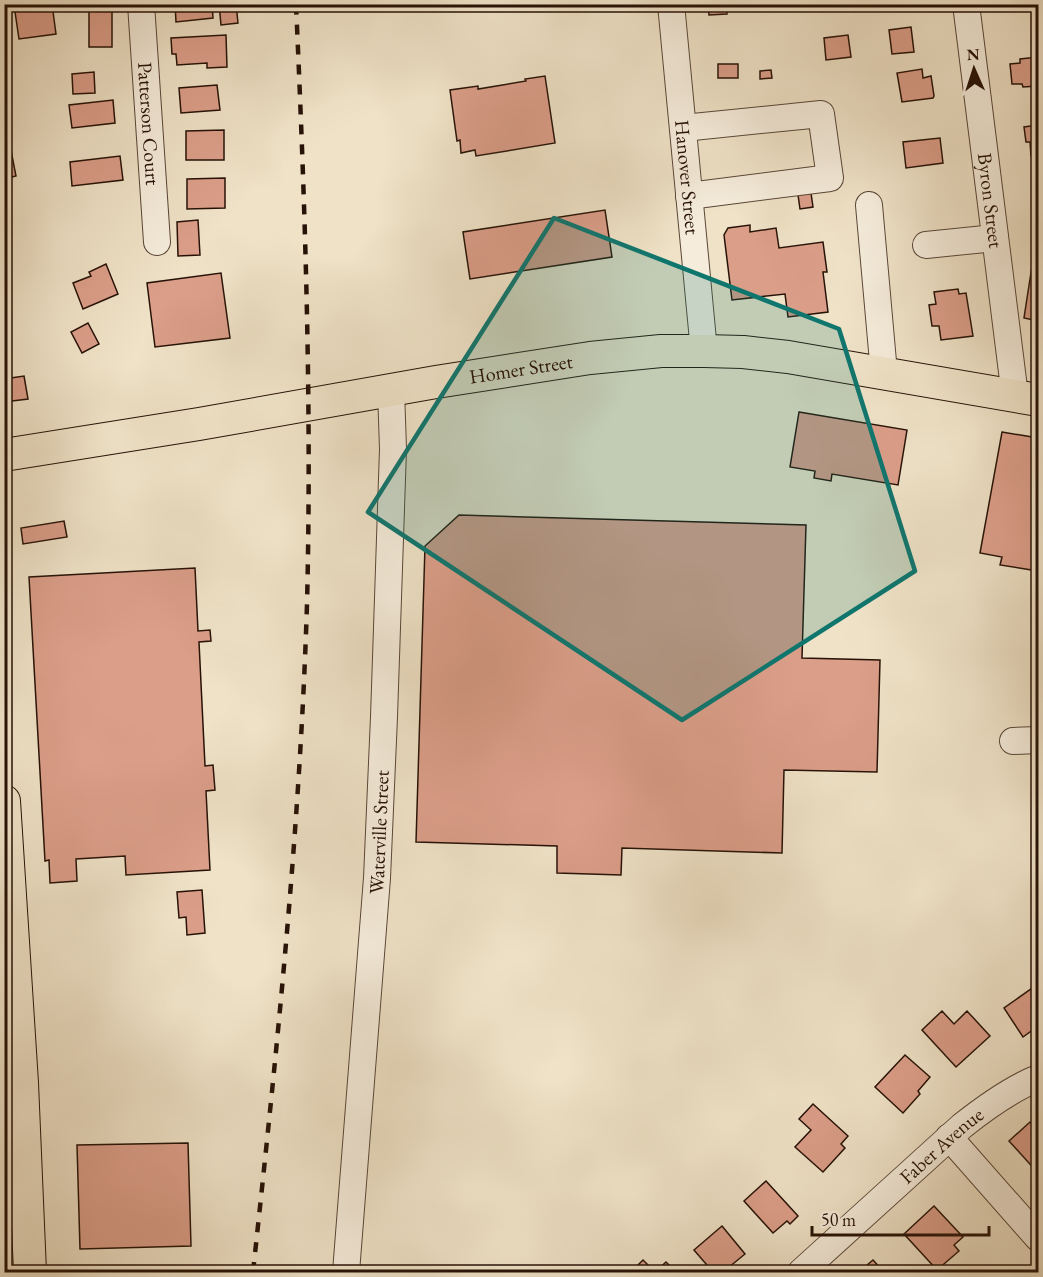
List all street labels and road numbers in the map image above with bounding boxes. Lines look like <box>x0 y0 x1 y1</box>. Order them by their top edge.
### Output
street label: Patterson Court <box>132 61 166 187</box>
street label: Hanover Street <box>669 119 706 236</box>
street label: Byron Street <box>972 151 1009 250</box>
street label: Homer Street <box>467 348 575 390</box>
street label: Waterville Street <box>363 769 395 895</box>
street label: Faber Avenue <box>894 1101 989 1190</box>

